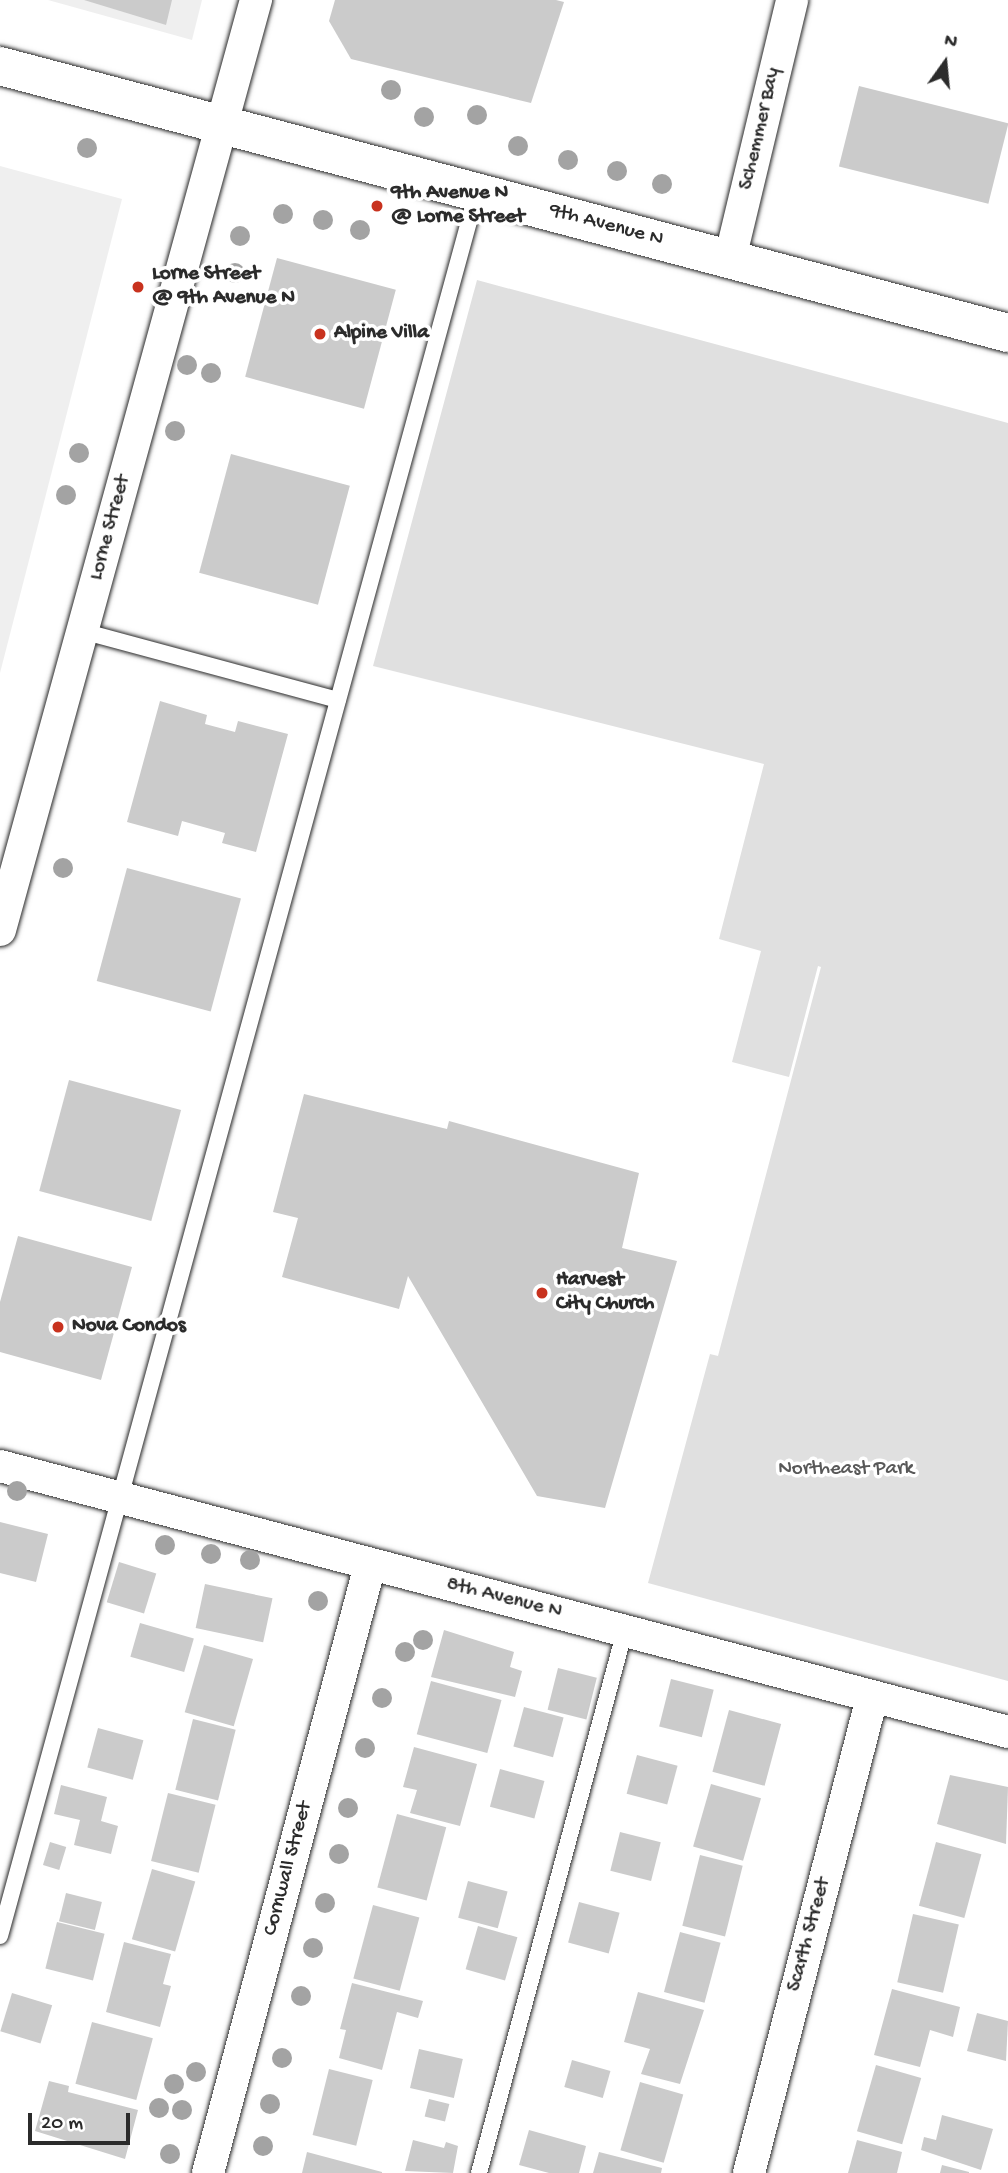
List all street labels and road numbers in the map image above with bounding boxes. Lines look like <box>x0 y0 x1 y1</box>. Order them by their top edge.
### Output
street label: Schemmer Bay <box>735 65 787 193</box>
street label: 9th Avenue N <box>546 199 666 253</box>
street label: Lorne Street <box>85 473 137 583</box>
street label: 8th Avenue N <box>444 1572 564 1626</box>
street label: Cornwall Street <box>259 1799 319 1939</box>
street label: Scarth Street <box>783 1875 837 1995</box>

